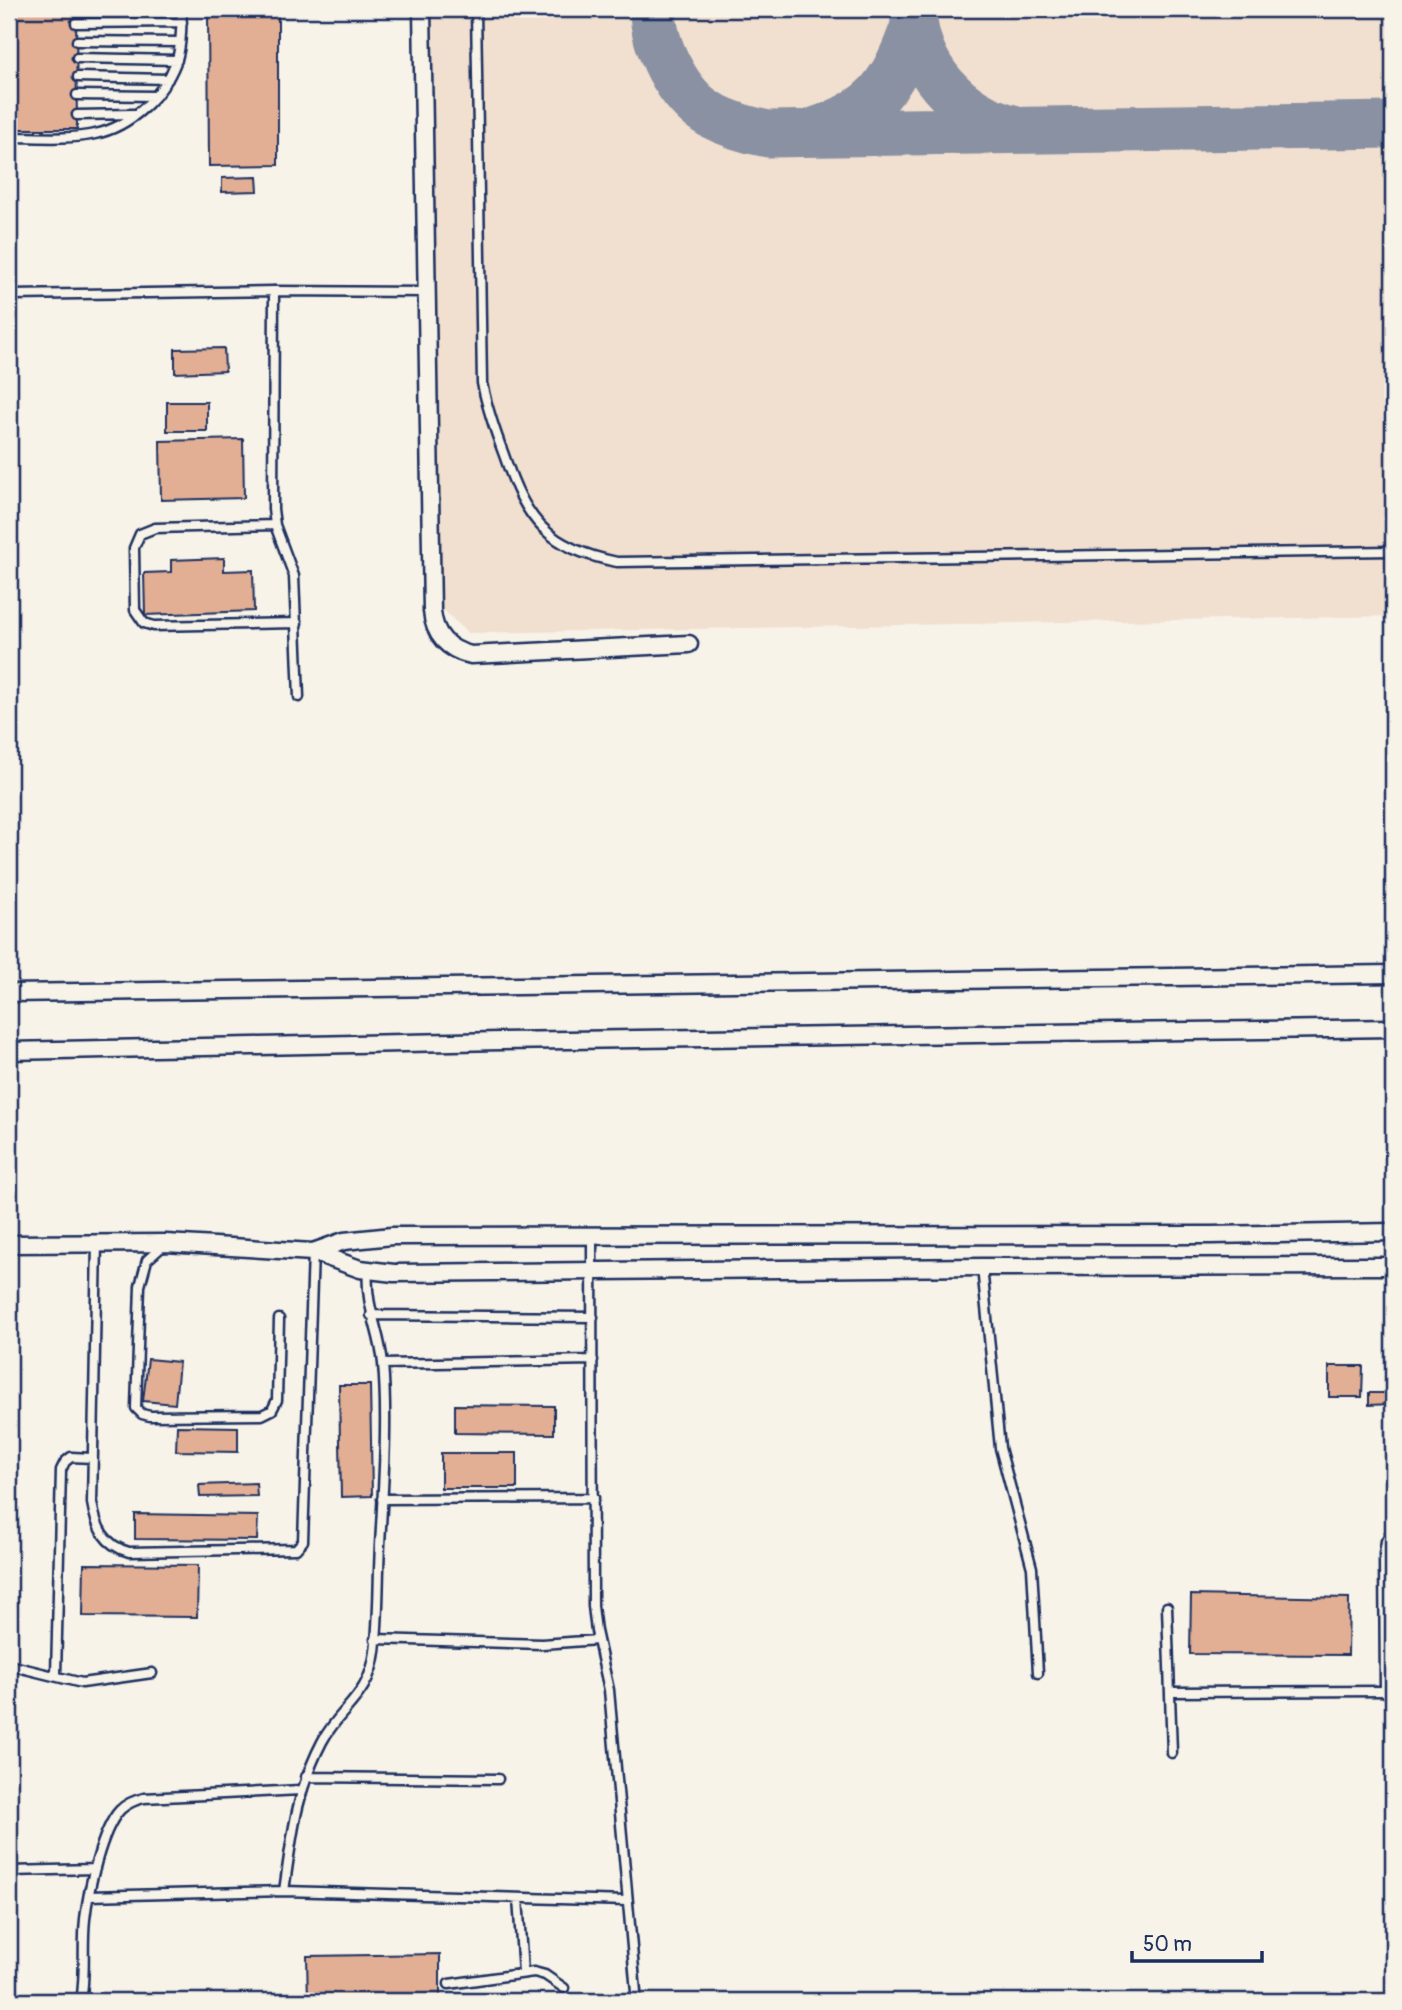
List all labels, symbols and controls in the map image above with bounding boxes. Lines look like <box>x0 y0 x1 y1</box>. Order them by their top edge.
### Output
scale bar <box>1132 1919 1262 1963</box>
text: 50 m <box>1143 1931 1192 1958</box>

